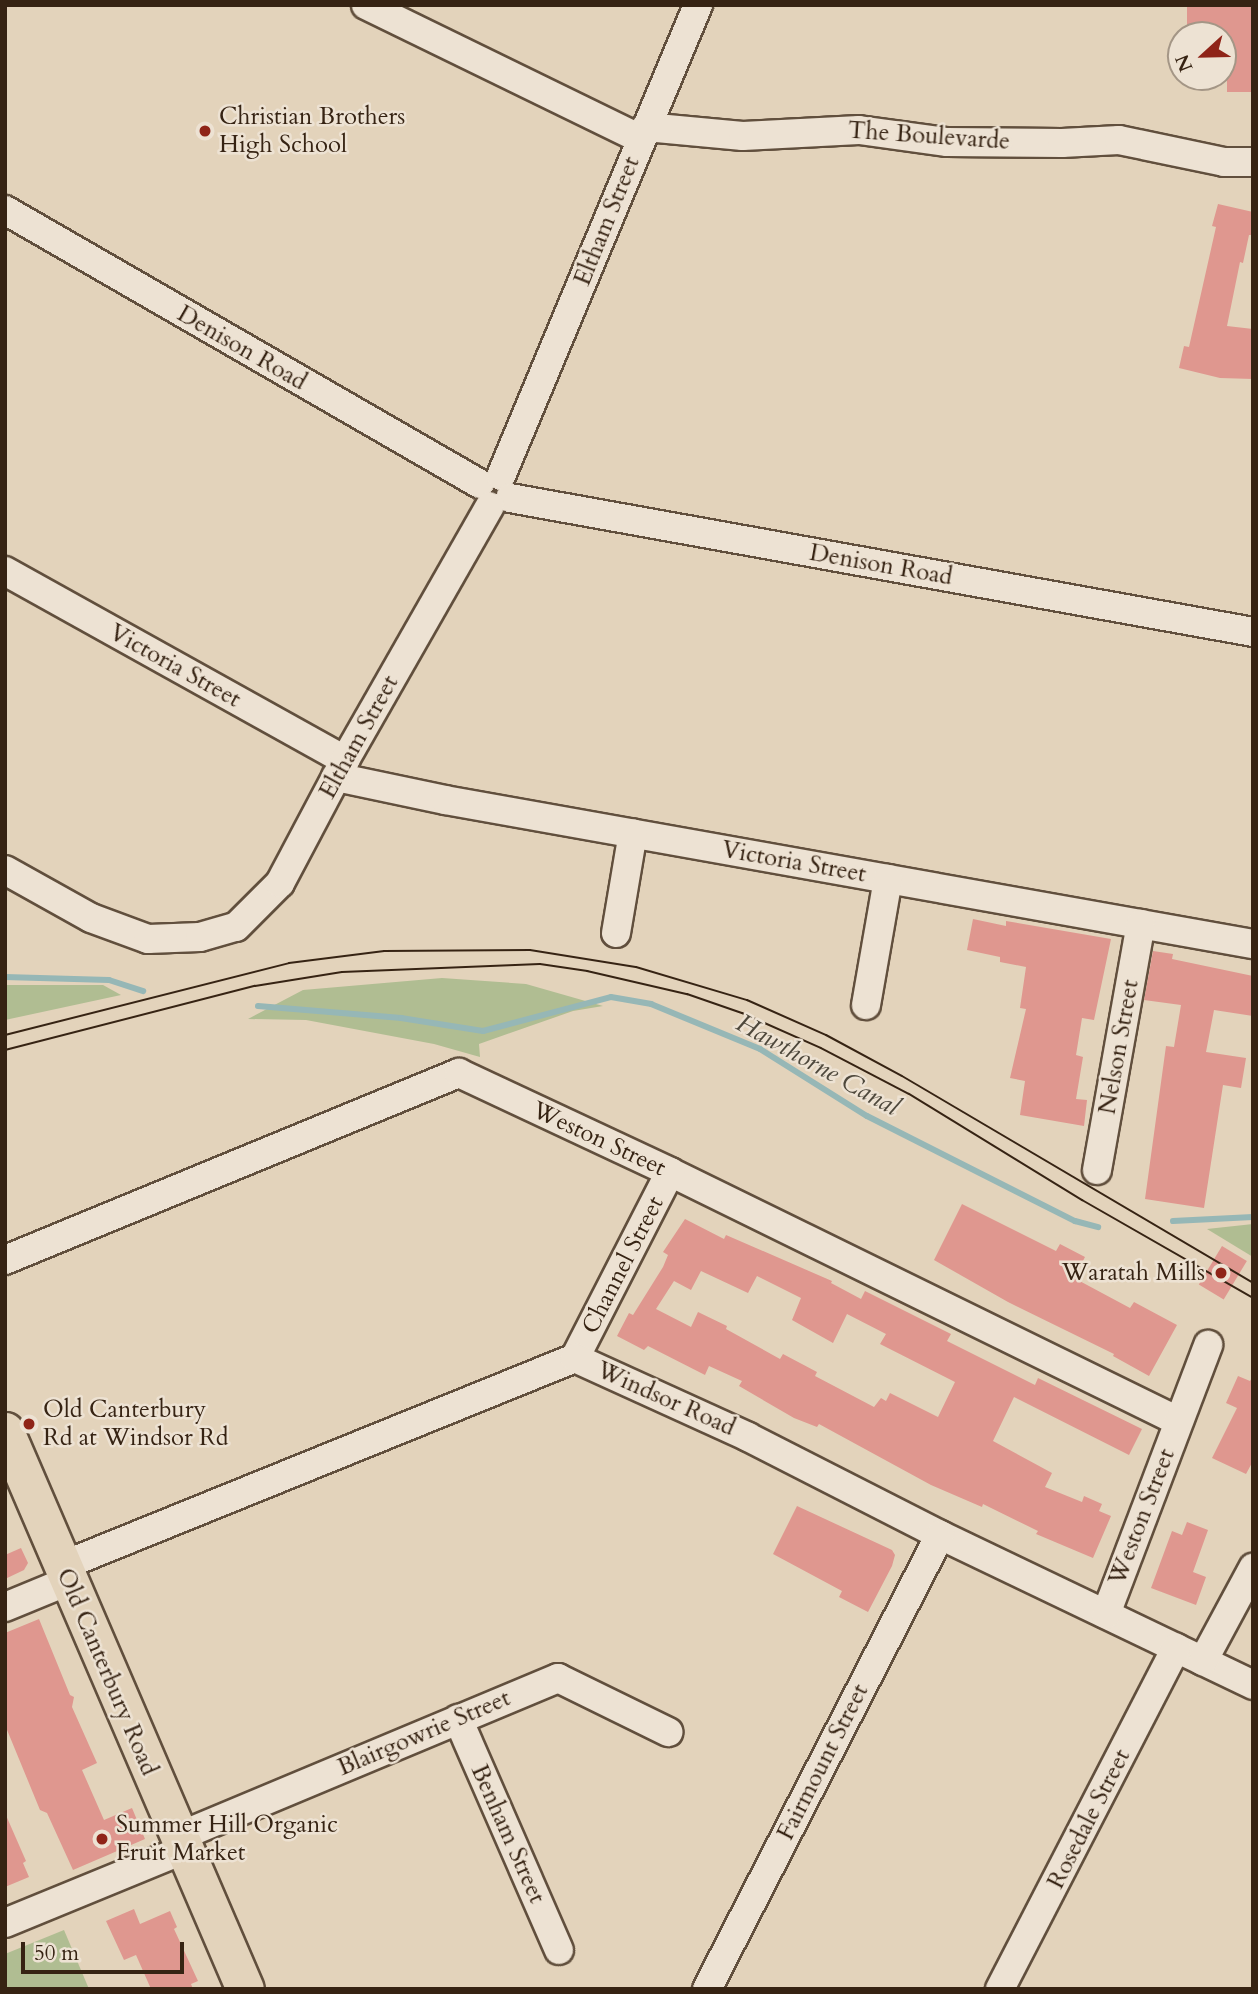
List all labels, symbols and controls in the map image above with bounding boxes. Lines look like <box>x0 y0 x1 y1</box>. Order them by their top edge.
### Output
north arrow <box>1167 21 1237 91</box>
text: N <box>1169 51 1200 76</box>
place label: Christian Brothers High School <box>219 103 405 159</box>
street label: The Boulevarde <box>847 116 1011 156</box>
marker: Christian Brothers High School <box>197 123 213 139</box>
street label: Eltham Street <box>568 152 646 290</box>
street label: Denison Road <box>172 299 312 397</box>
street label: Denison Road <box>807 538 955 592</box>
street label: Victoria Street <box>104 618 246 714</box>
street label: Eltham Street <box>313 670 405 804</box>
street label: Victoria Street <box>720 835 868 889</box>
street label: Nelson Street <box>1093 977 1145 1117</box>
water label: Hawthorne Canal <box>731 1007 905 1123</box>
street label: Weston Street <box>528 1096 670 1182</box>
street label: Channel Street <box>576 1191 670 1339</box>
place label: Waratah Mills <box>1062 1259 1205 1287</box>
marker: Waratah Mills <box>1211 1263 1231 1283</box>
street label: Windsor Road <box>592 1356 740 1442</box>
place label: Old Canterbury Rd at Windsor Rd <box>43 1396 229 1452</box>
marker: Old Canterbury Rd at Windsor Rd <box>21 1416 37 1432</box>
street label: Weston Street <box>1103 1445 1181 1589</box>
street label: Old Canterbury Road <box>50 1564 164 1780</box>
street label: Fairmount Street <box>771 1679 875 1845</box>
street label: Blairgowrie Street <box>333 1684 515 1782</box>
street label: Rosedale Street <box>1041 1744 1137 1894</box>
street label: Benham Street <box>465 1760 551 1908</box>
place label: Summer Hill Organic Fruit Market <box>116 1811 338 1867</box>
marker: Summer Hill Organic Fruit Market <box>94 1831 110 1847</box>
scale bar <box>24 1927 187 1971</box>
text: 50 m <box>34 1939 79 1968</box>

